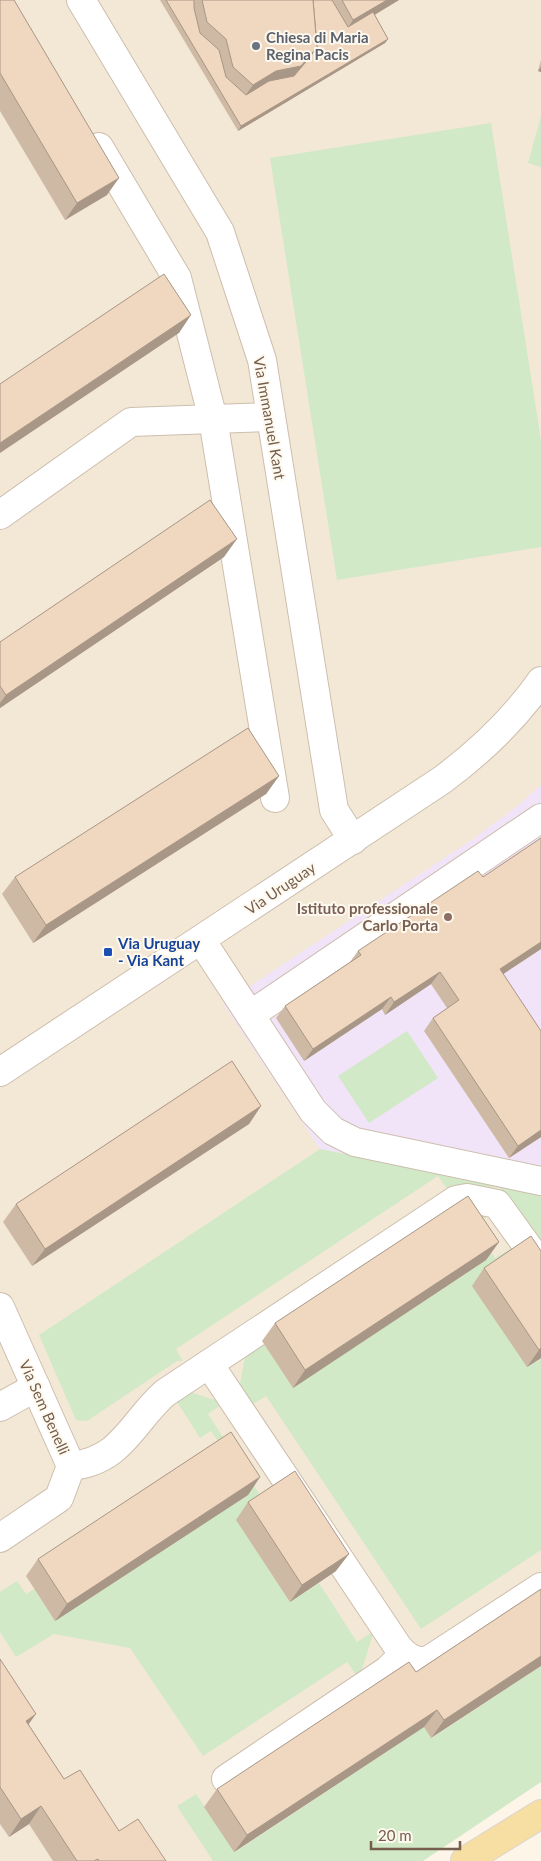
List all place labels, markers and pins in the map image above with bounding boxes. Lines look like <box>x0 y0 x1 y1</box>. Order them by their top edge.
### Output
place label: Chiesa di Maria Regina Pacis <box>266 28 369 63</box>
marker: Chiesa di Maria Regina Pacis <box>250 40 262 52</box>
place label: Istituto professionale Carlo Porta <box>297 899 438 934</box>
marker: Istituto professionale Carlo Porta <box>442 911 454 923</box>
place label: Via Uruguay - Via Kant <box>117 934 200 969</box>
marker: Via Uruguay - Via Kant <box>102 946 114 958</box>

